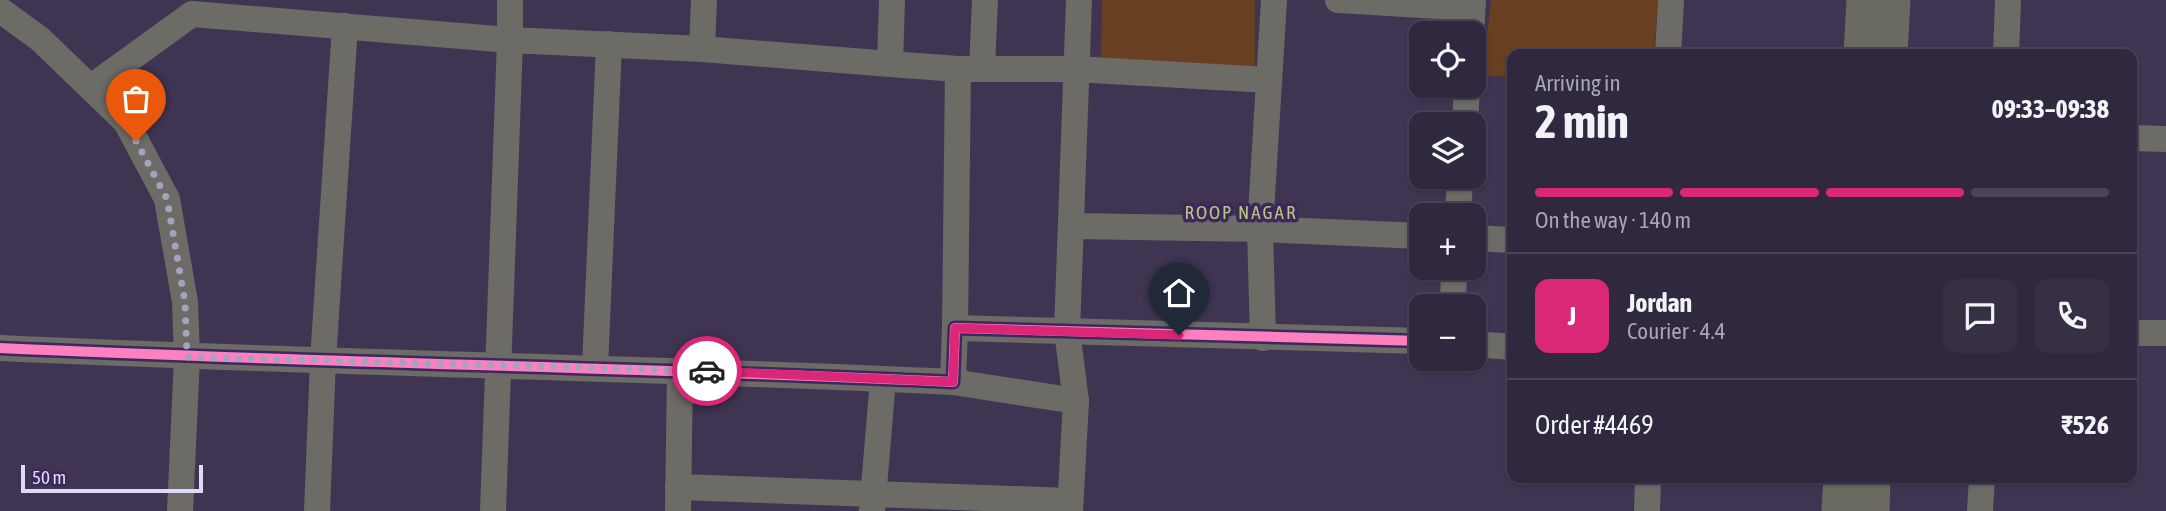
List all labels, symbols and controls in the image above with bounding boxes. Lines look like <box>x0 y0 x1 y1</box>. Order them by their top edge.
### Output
map controls <box>1409 21 1486 371</box>
button: locate <box>1409 21 1486 98</box>
pin <box>106 69 166 141</box>
text: Arriving in <box>1535 70 1621 96</box>
icon: bag <box>117 80 155 118</box>
text: 09:33–09:38 <box>1992 94 2109 124</box>
text: 2 min <box>1535 95 1629 148</box>
button: layers <box>1409 112 1486 189</box>
district label: ROOP NAGAR <box>1185 201 1297 223</box>
button: + <box>1409 203 1486 280</box>
text: On the way · 140 m <box>1535 207 1691 233</box>
pin <box>1149 263 1209 335</box>
icon: home <box>1160 274 1198 312</box>
button: chat <box>1943 279 2017 353</box>
button: phone <box>2035 279 2109 353</box>
text: Jordan <box>1627 288 1692 318</box>
button: − <box>1409 294 1486 371</box>
text: J <box>1568 301 1576 331</box>
text: Courier · 4.4 <box>1627 318 1726 344</box>
courier <box>672 336 742 406</box>
icon: car <box>688 352 726 390</box>
text: Order #4469 <box>1535 410 1654 440</box>
text: ₹526 <box>2061 410 2109 440</box>
scale bar <box>21 462 203 494</box>
text: 50 m <box>32 466 66 488</box>

